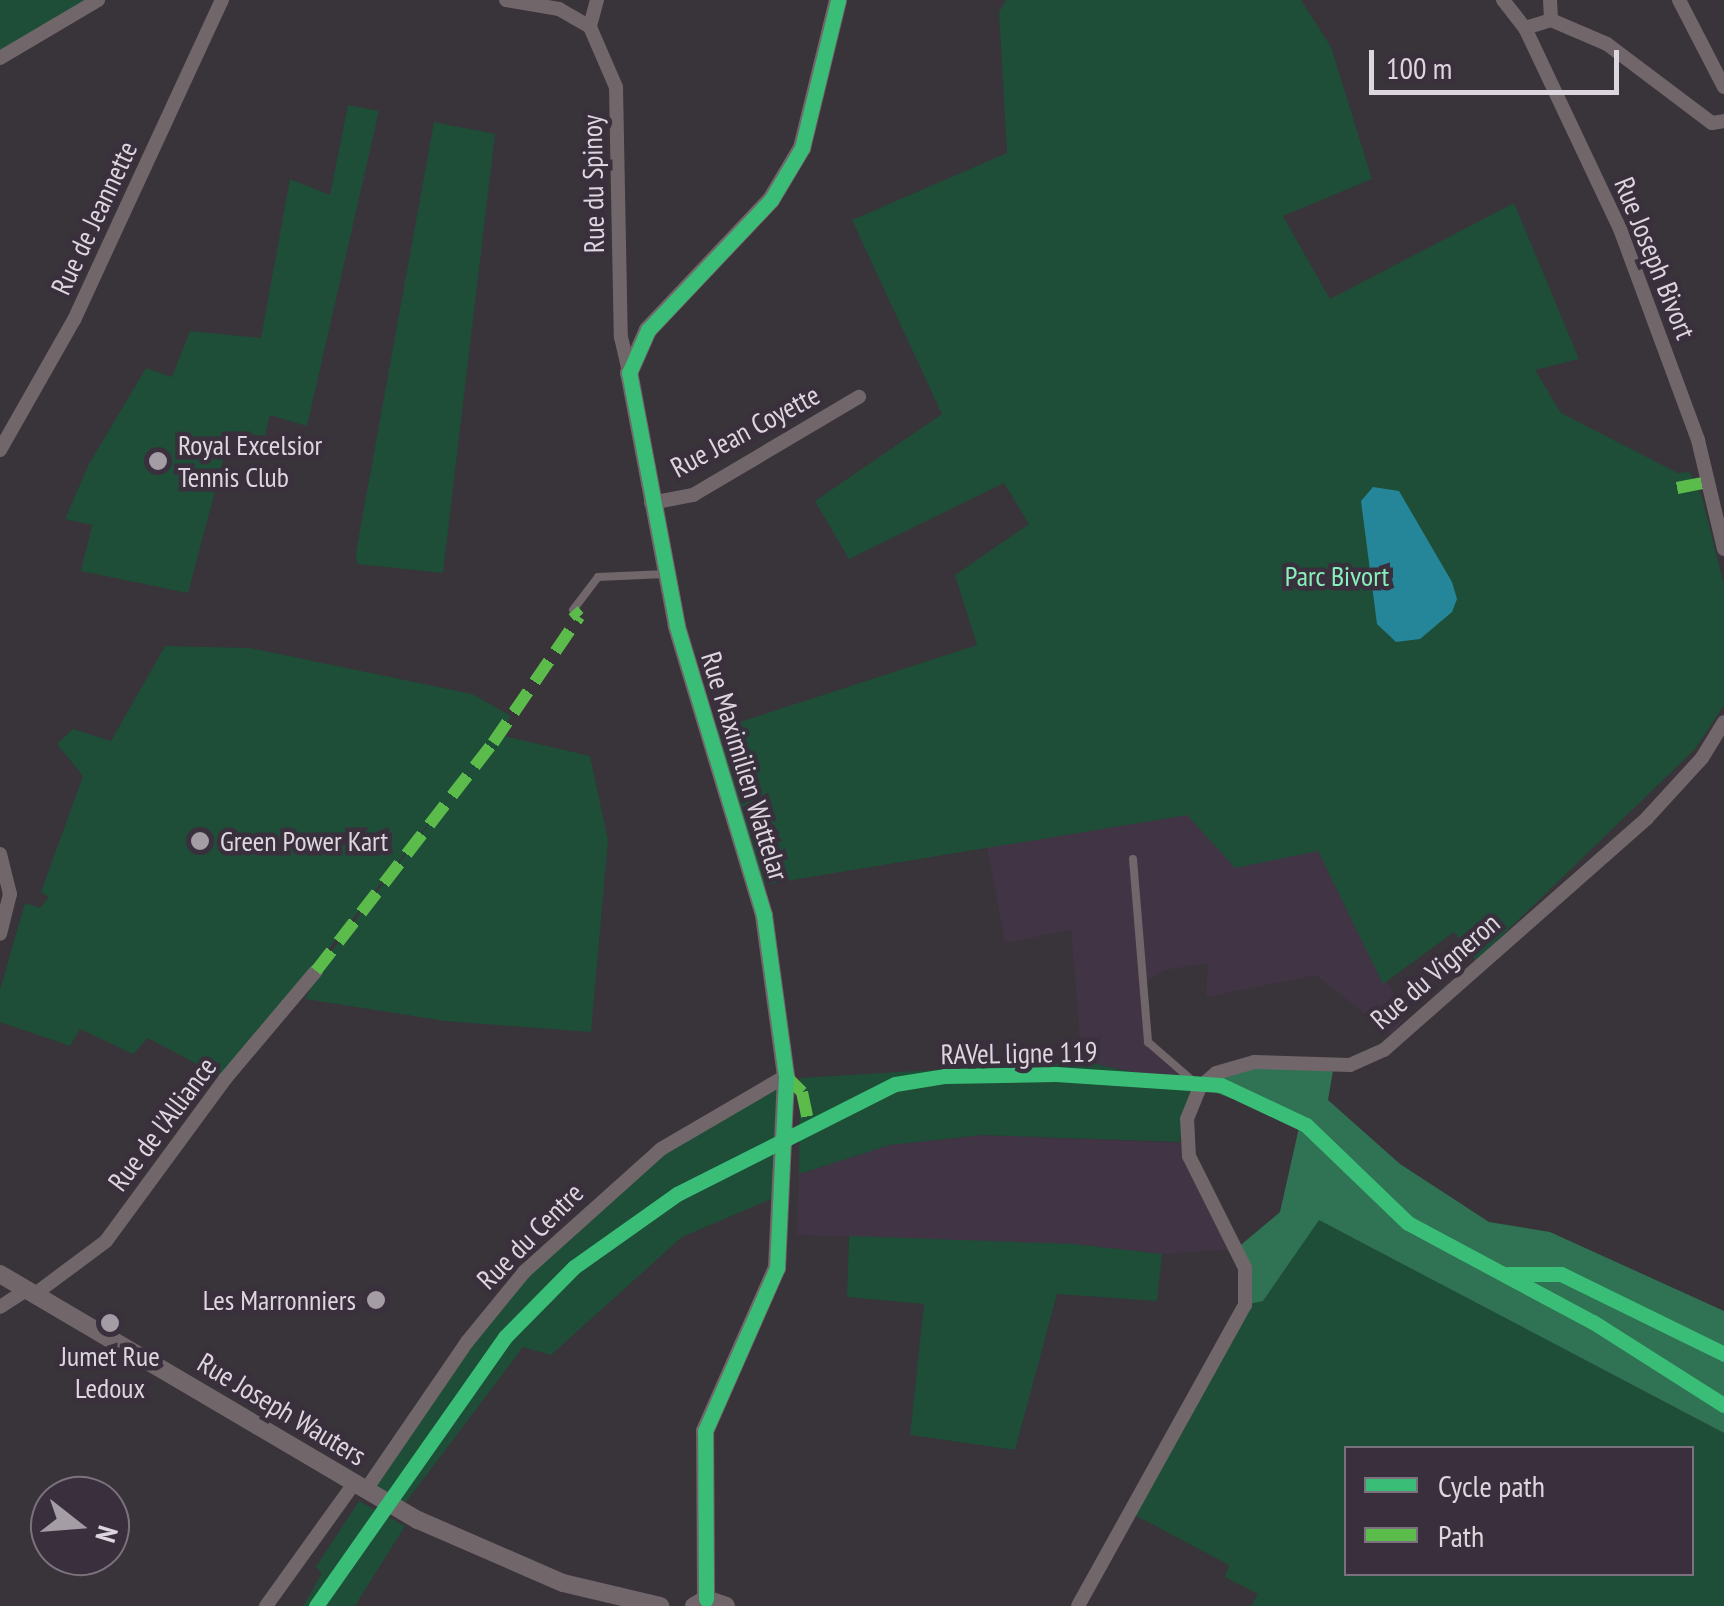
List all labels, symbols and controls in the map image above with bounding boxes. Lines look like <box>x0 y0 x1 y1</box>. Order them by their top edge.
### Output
scale bar <box>1374 30 1624 92</box>
text: 100 m <box>1386 48 1452 87</box>
street label: Rue du Spinoy <box>575 115 611 253</box>
street label: Rue de Jeannette <box>44 136 144 300</box>
street label: Rue Joseph Bivort <box>1607 172 1703 344</box>
street label: Rue Jean Coyette <box>665 378 825 484</box>
place label: Royal Excelsior Tennis Club <box>178 428 322 494</box>
marker: Royal Excelsior Tennis Club <box>147 450 169 472</box>
park label: Parc Bivort <box>1285 559 1389 593</box>
street label: Rue Maximilien Wattelar <box>694 647 796 885</box>
place label: Green Power Kart <box>220 824 388 858</box>
marker: Green Power Kart <box>189 830 211 852</box>
street label: Rue du Vigneron <box>1363 906 1507 1036</box>
street label: RAVeL ligne 119 <box>940 1035 1098 1071</box>
street label: Rue de l'Alliance <box>101 1051 223 1197</box>
street label: Rue du Centre <box>470 1176 590 1296</box>
place label: Les Marronniers <box>203 1283 356 1317</box>
marker: Les Marronniers <box>365 1289 387 1311</box>
marker: Jumet Rue Ledoux <box>99 1312 121 1334</box>
place label: Jumet Rue Ledoux <box>60 1339 160 1405</box>
street label: Rue Joseph Wauters <box>192 1345 372 1473</box>
legend <box>1344 1446 1694 1576</box>
text: Cycle path <box>1438 1466 1545 1505</box>
north arrow <box>30 1476 130 1576</box>
text: Path <box>1438 1516 1484 1555</box>
text: N <box>87 1522 127 1547</box>

